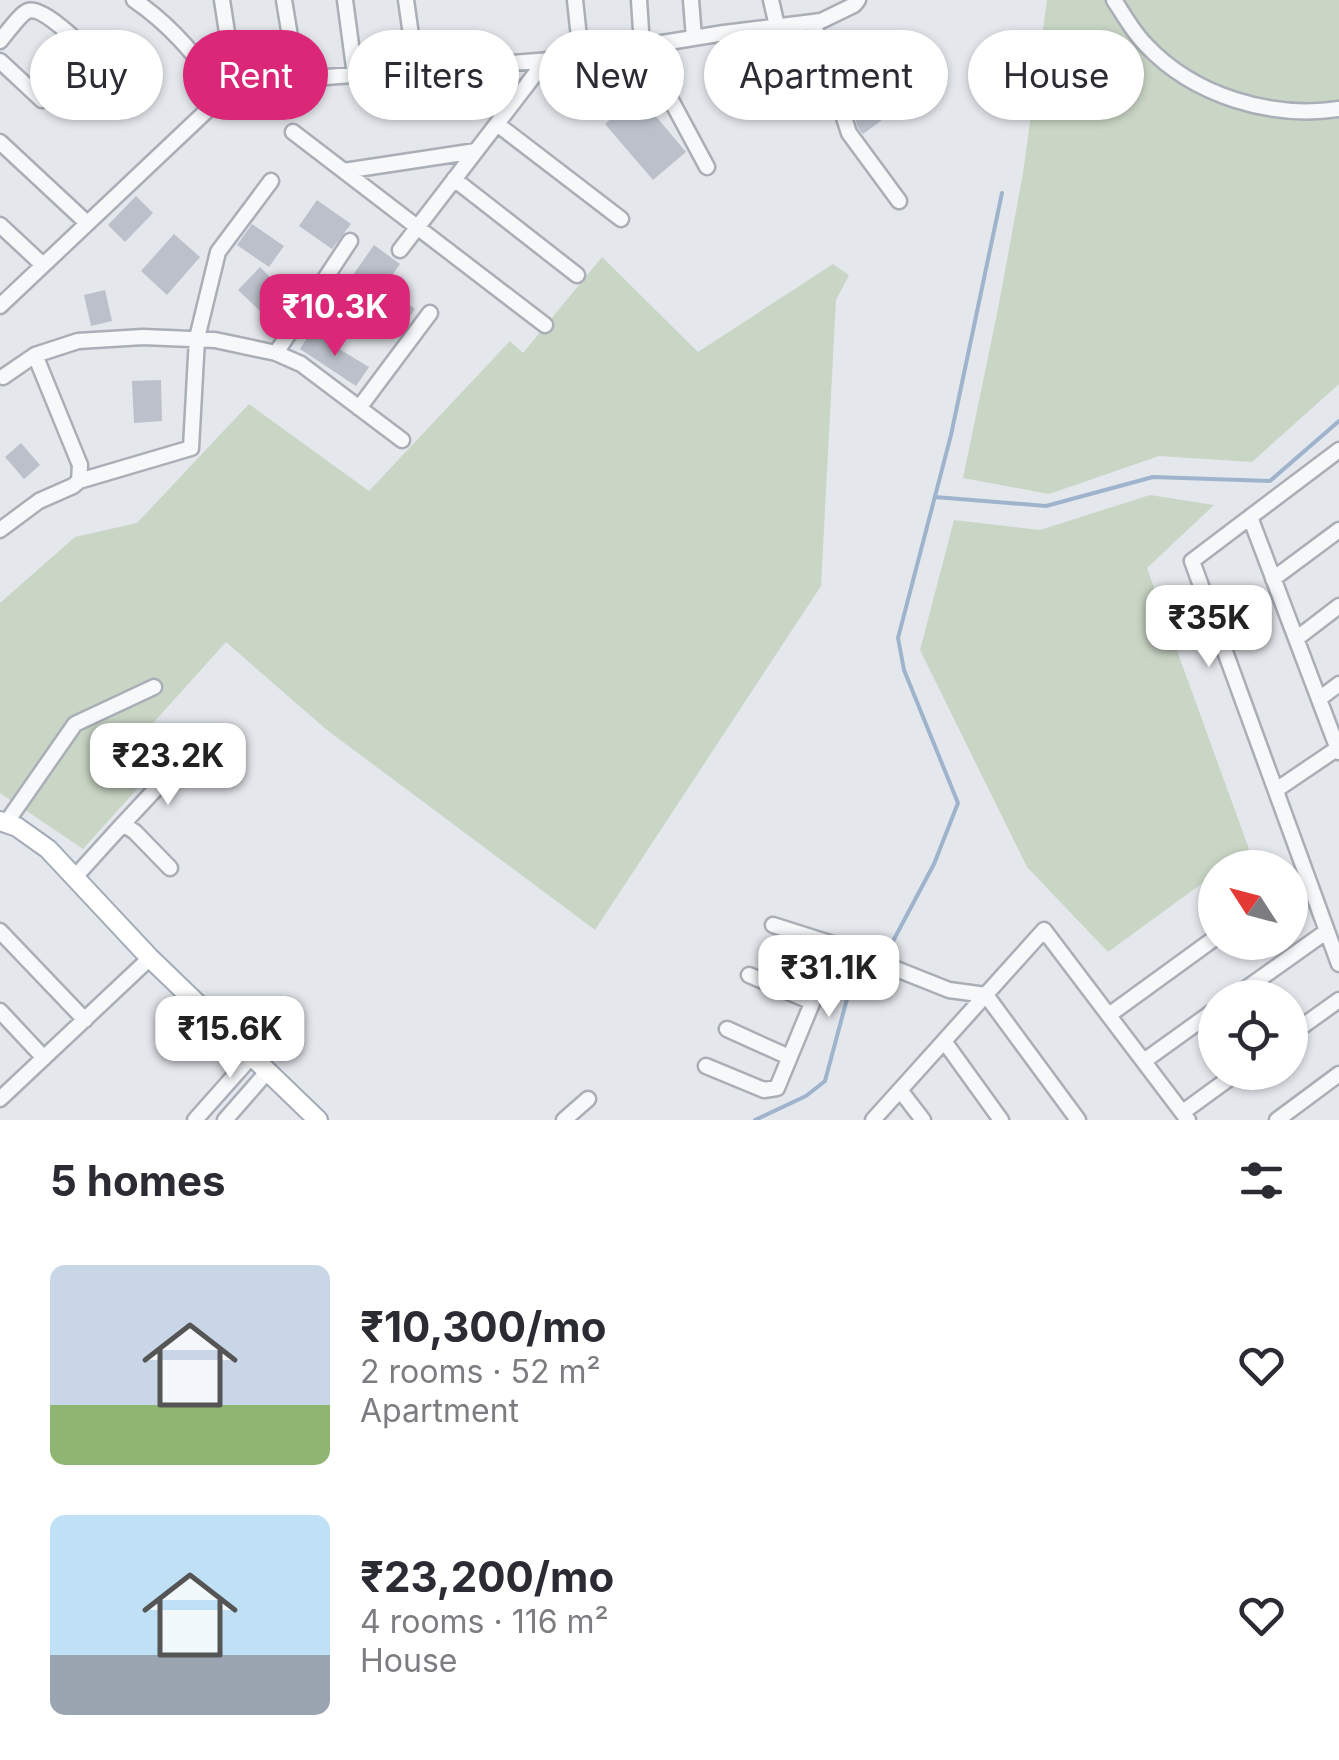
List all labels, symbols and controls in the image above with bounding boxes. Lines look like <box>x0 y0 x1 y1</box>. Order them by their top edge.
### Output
chip: Buy <box>30 30 163 120</box>
chip: Rent <box>183 30 328 120</box>
chip: Filters <box>348 30 519 120</box>
chip: New <box>539 30 684 120</box>
chip: Apartment <box>704 30 948 120</box>
chip: House <box>968 30 1144 120</box>
pin: ₹10.3K <box>254 274 416 359</box>
text: ₹10.3K <box>282 287 388 326</box>
pin: ₹35K <box>1150 585 1268 670</box>
text: ₹35K <box>1168 598 1250 637</box>
pin: ₹23.2K <box>87 723 249 808</box>
text: ₹23.2K <box>112 736 224 775</box>
north arrow <box>1198 850 1308 960</box>
map controls <box>1198 850 1308 1090</box>
pin: ₹31.1K <box>748 935 910 1020</box>
text: ₹31.1K <box>780 948 878 987</box>
button: locate <box>1198 980 1308 1090</box>
pin: ₹15.6K <box>149 996 311 1081</box>
text: ₹15.6K <box>177 1009 283 1048</box>
icon: filters <box>1234 1153 1289 1208</box>
text: 5 homes <box>50 1155 226 1206</box>
text: ₹10,300/mo <box>360 1301 606 1352</box>
icon: home <box>130 1305 250 1425</box>
icon: heart <box>1234 1338 1289 1393</box>
text: 2 rooms · 52 m² <box>360 1352 601 1391</box>
text: Apartment <box>360 1391 519 1430</box>
text: ₹23,200/mo <box>360 1551 614 1602</box>
icon: home <box>130 1555 250 1675</box>
icon: heart <box>1234 1588 1289 1643</box>
text: 4 rooms · 116 m² <box>360 1602 609 1641</box>
text: House <box>360 1641 457 1680</box>

